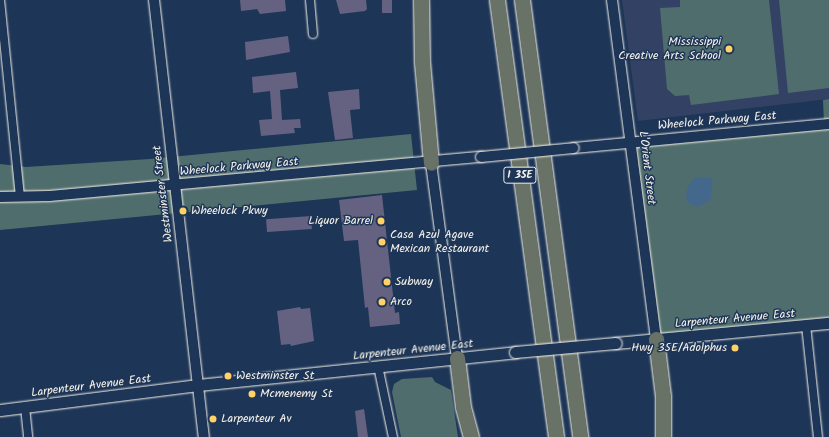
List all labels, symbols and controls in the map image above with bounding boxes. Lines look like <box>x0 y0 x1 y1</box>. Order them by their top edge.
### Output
place label: Mississippi Creative Arts School <box>618 35 721 63</box>
marker: Mississippi Creative Arts School <box>724 44 734 54</box>
street label: Wheelock Parkway East <box>657 109 777 133</box>
street label: L'Orient Street <box>635 130 659 206</box>
street label: Westminster Street <box>150 145 176 243</box>
street label: Wheelock Parkway East <box>179 155 299 179</box>
road number: I 35E <box>503 166 537 184</box>
place label: Wheelock Pkwy <box>191 204 268 218</box>
marker: Wheelock Pkwy <box>178 206 188 216</box>
place label: Liquor Barrel <box>308 214 373 228</box>
marker: Liquor Barrel <box>376 216 386 226</box>
place label: Casa Azul Agave Mexican Restaurant <box>390 228 489 256</box>
marker: Casa Azul Agave Mexican Restaurant <box>377 237 387 247</box>
place label: Subway <box>395 275 433 289</box>
marker: Subway <box>382 277 392 287</box>
place label: Arco <box>390 295 412 309</box>
marker: Arco <box>377 297 387 307</box>
street label: Larpenteur Avenue East <box>674 307 796 331</box>
street label: Larpenteur Avenue East <box>352 337 474 363</box>
place label: Hwy 35E/Adolphus <box>631 341 727 355</box>
marker: Hwy 35E/Adolphus <box>730 343 740 353</box>
place label: Westminster St <box>236 369 314 383</box>
street label: Larpenteur Avenue East <box>30 371 152 401</box>
marker: Westminster St <box>223 371 233 381</box>
place label: Mcmenemy St <box>260 387 333 401</box>
marker: Mcmenemy St <box>247 389 257 399</box>
place label: Larpenteur Av <box>221 412 292 426</box>
marker: Larpenteur Av <box>208 414 218 424</box>

